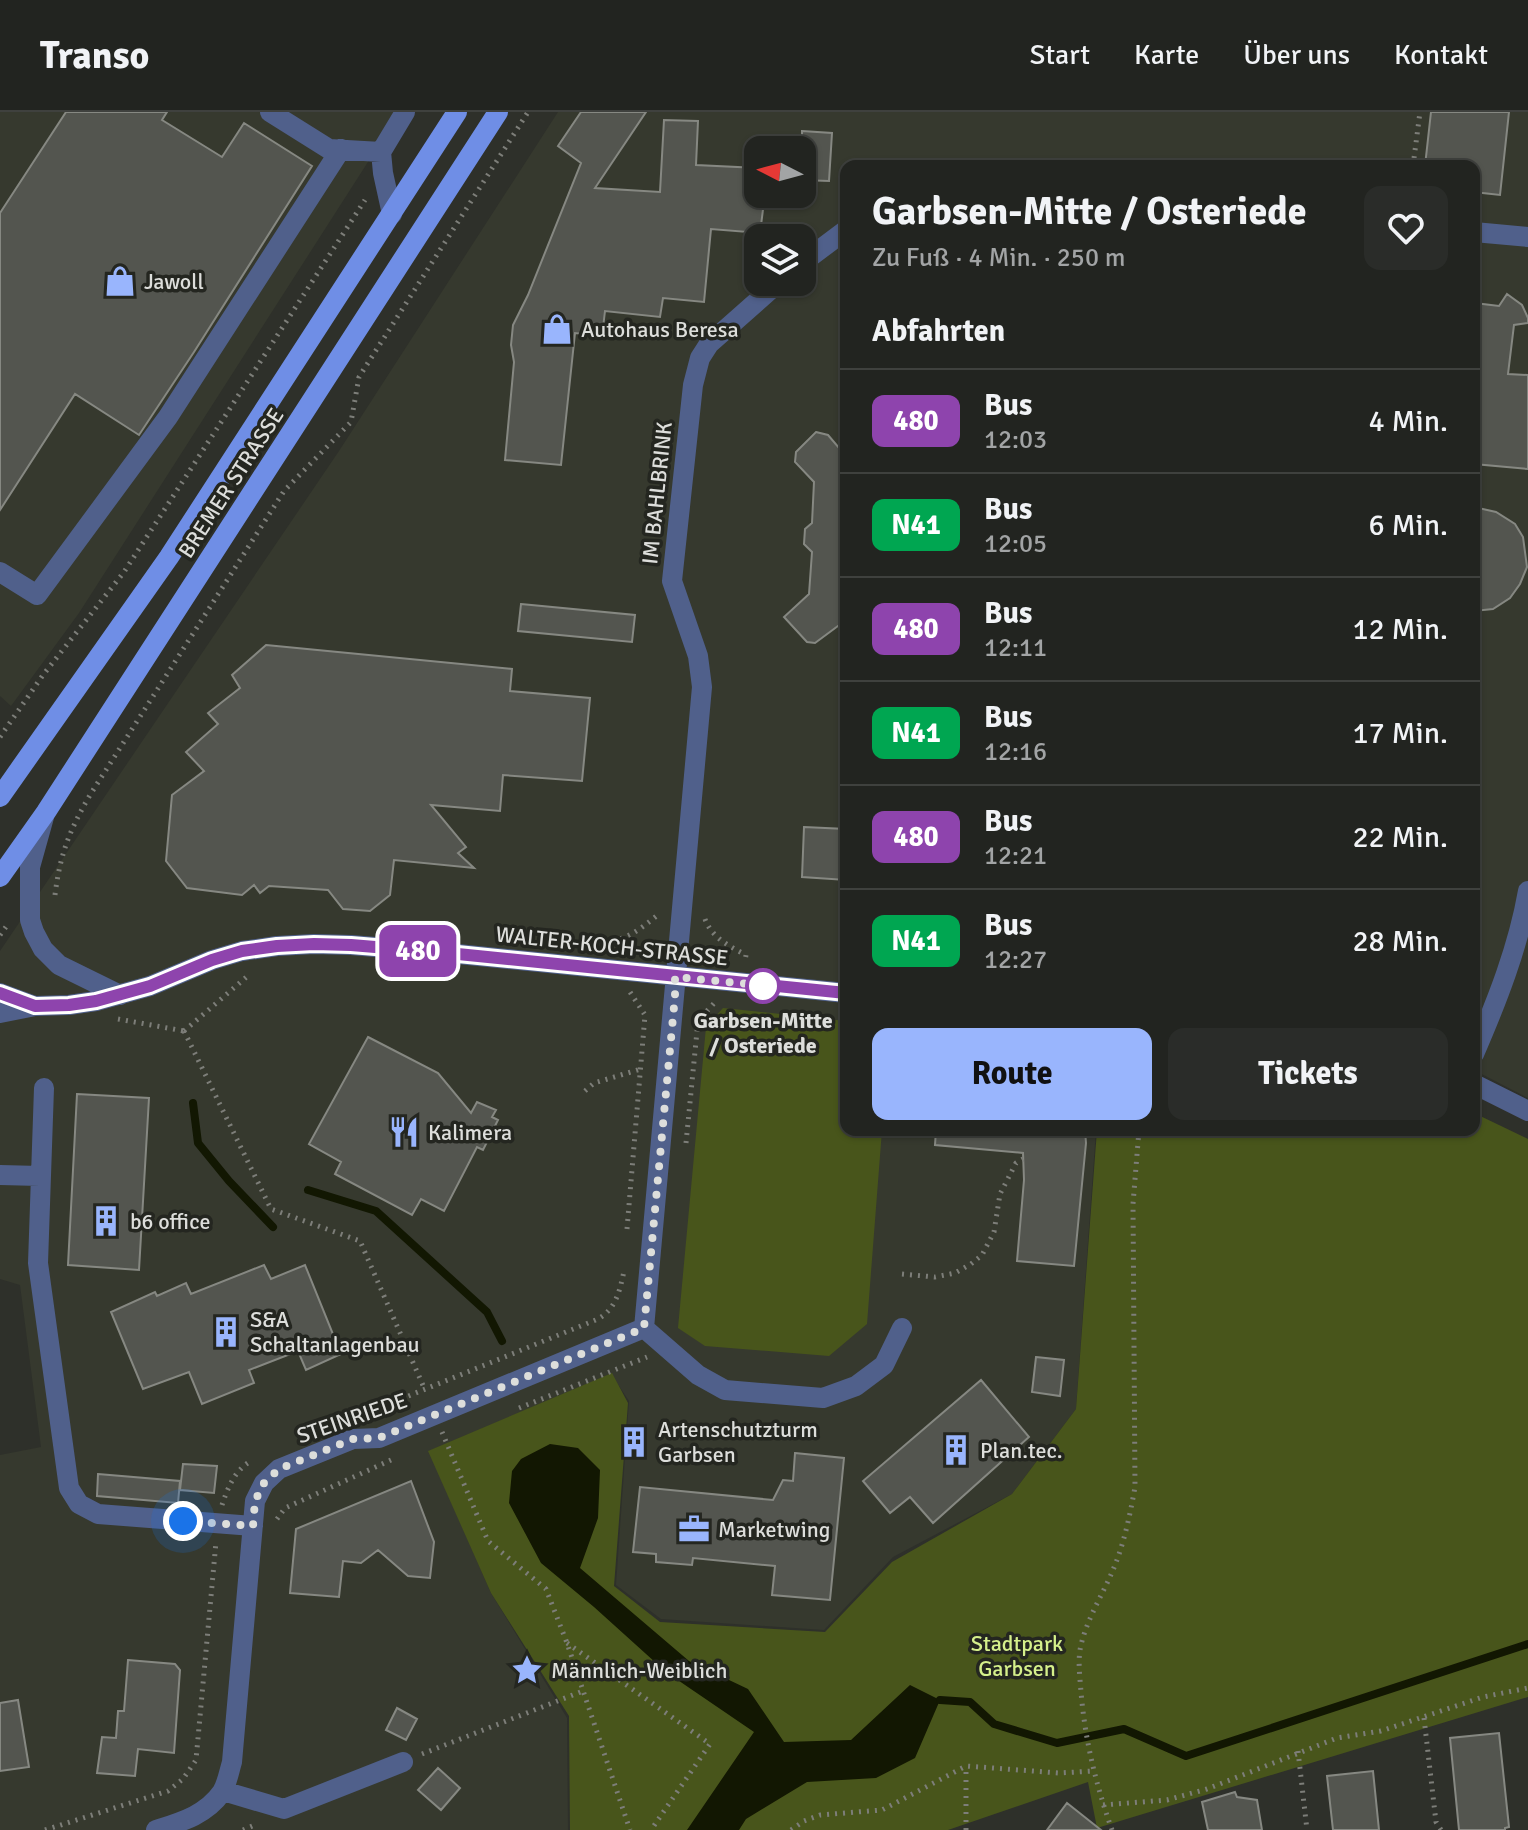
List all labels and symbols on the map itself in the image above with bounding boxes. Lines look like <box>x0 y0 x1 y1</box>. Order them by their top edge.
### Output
north arrow <box>744 136 816 208</box>
shop icon: Jawoll <box>103 264 137 298</box>
place label: Jawoll <box>144 268 204 295</box>
shop icon: Autohaus Beresa <box>540 312 574 346</box>
place label: Autohaus Beresa <box>581 316 739 343</box>
street label: BREMER STRASSE <box>172 403 290 563</box>
street label: IM BAHLBRINK <box>636 420 678 566</box>
street label: WALTER-KOCH-STRASSE <box>494 920 730 972</box>
line badge: 480 <box>372 925 464 977</box>
marker: Garbsen-Mitte / Osteriede <box>746 969 780 1003</box>
place label: Garbsen-Mitte / Osteriede <box>693 1007 833 1059</box>
restaurant icon: Kalimera <box>387 1115 421 1149</box>
place label: Kalimera <box>428 1119 512 1146</box>
building icon: b6 office <box>89 1204 123 1238</box>
place label: b6 office <box>130 1208 210 1235</box>
place label: S&A Schaltanlagenbau <box>250 1306 420 1358</box>
building icon: S&A Schaltanlagenbau <box>209 1315 243 1349</box>
street label: STEINRIEDE <box>293 1386 411 1450</box>
place label: Artenschutzturm Garbsen <box>658 1416 818 1468</box>
building icon: Artenschutzturm Garbsen <box>617 1425 651 1459</box>
building icon: Plan.tec. <box>939 1433 973 1467</box>
place label: Plan.tec. <box>980 1437 1063 1464</box>
your location <box>163 1501 203 1541</box>
office icon: Marketwing <box>677 1512 711 1546</box>
place label: Marketwing <box>718 1516 830 1543</box>
park label: Stadtpark Garbsen <box>971 1630 1063 1682</box>
place icon: Männlich-Weiblich <box>510 1653 544 1687</box>
place label: Männlich-Weiblich <box>551 1657 727 1684</box>

